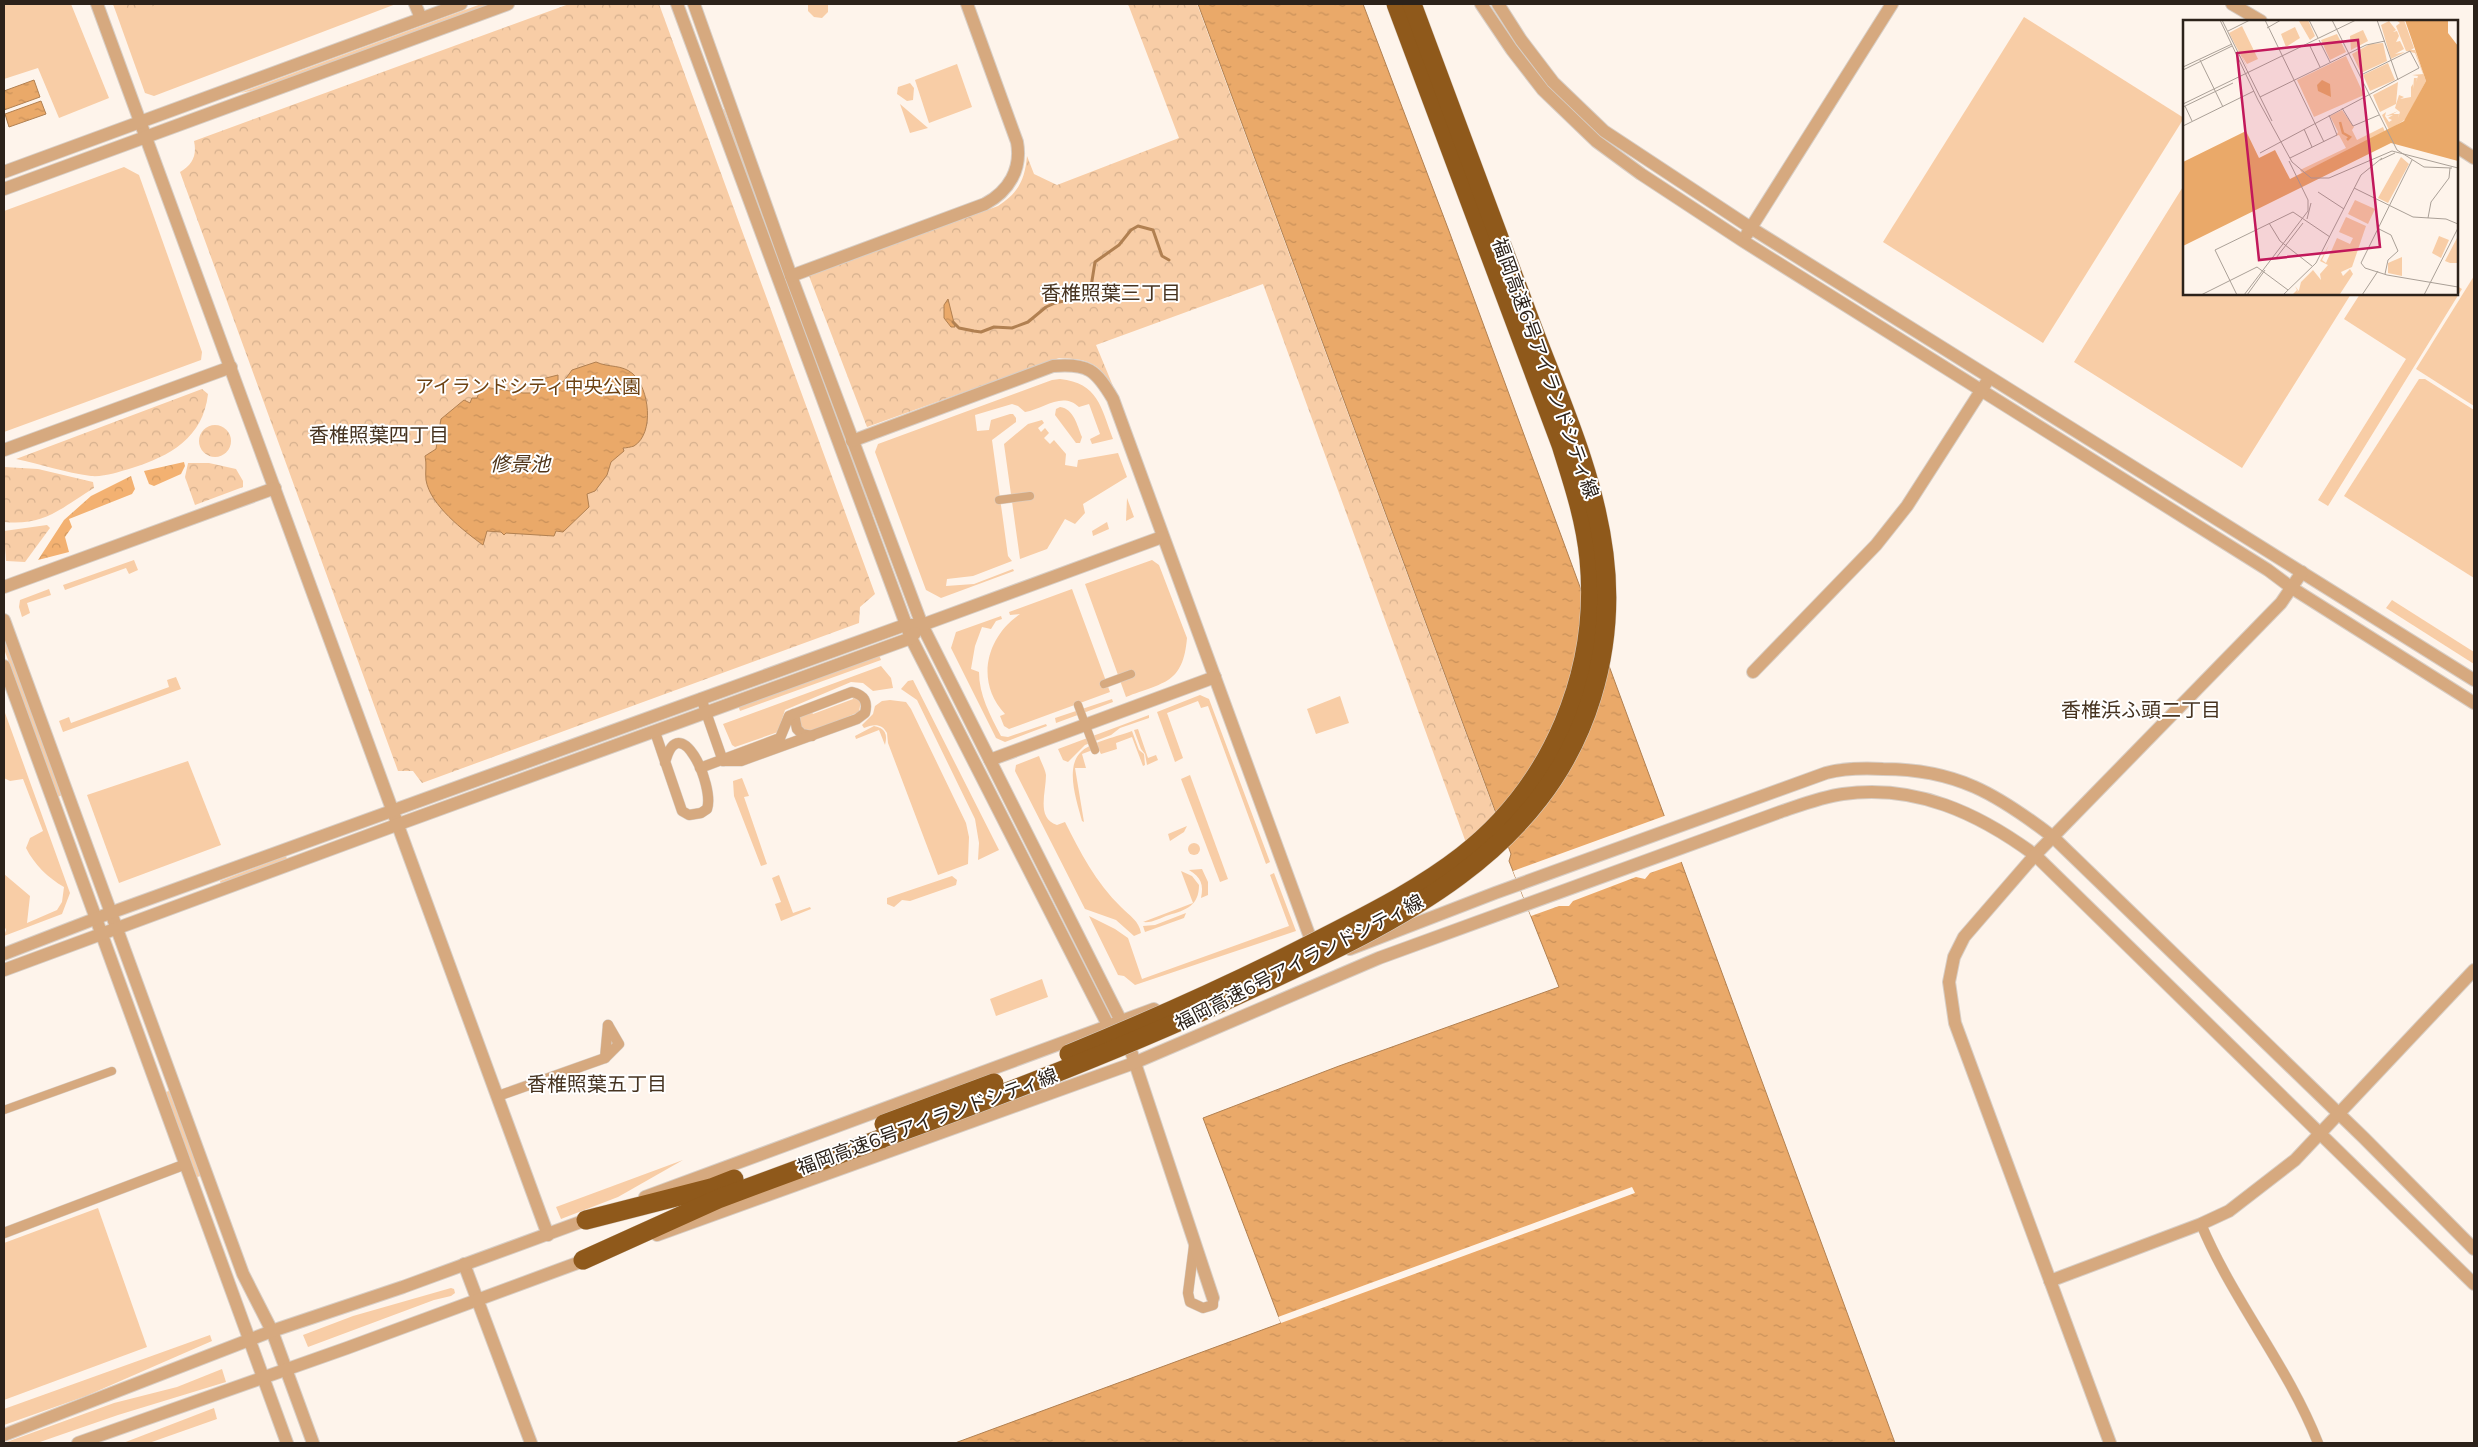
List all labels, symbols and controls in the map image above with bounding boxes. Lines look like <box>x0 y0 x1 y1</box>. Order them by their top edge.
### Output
inset map <box>2183 20 2458 295</box>
street label: 福岡高速6号アイランドシティ線 <box>1488 235 1604 501</box>
district label: 香椎照葉三丁目 <box>1041 280 1181 305</box>
park label: アイランドシティ中央公園 <box>415 374 641 398</box>
district label: 香椎照葉四丁目 <box>309 422 449 447</box>
water label: 修景池 <box>490 451 552 476</box>
district label: 香椎浜ふ頭二丁目 <box>2061 697 2221 722</box>
street label: 福岡高速6号アイランドシティ線 <box>1171 889 1427 1035</box>
street label: 福岡高速6号アイランドシティ線 <box>794 1063 1060 1179</box>
district label: 香椎照葉五丁目 <box>527 1071 667 1096</box>

